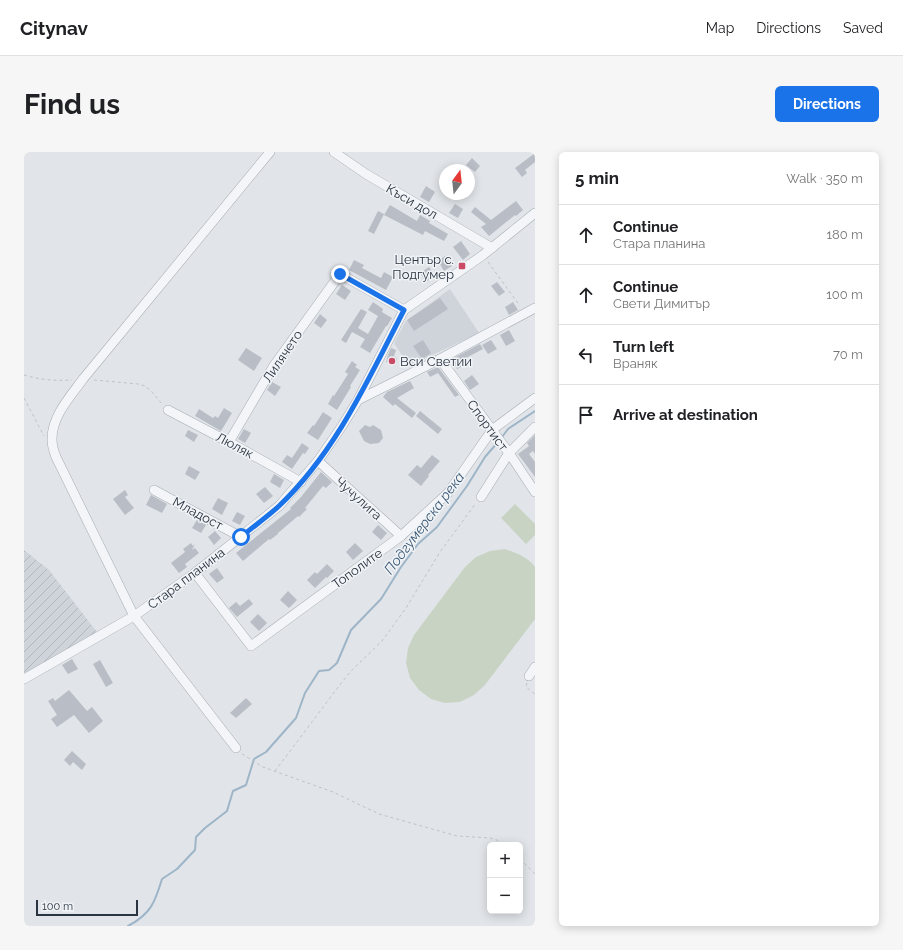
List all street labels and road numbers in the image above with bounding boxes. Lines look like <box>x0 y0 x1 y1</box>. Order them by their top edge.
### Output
street label: Къси дол <box>383 181 440 222</box>
street label: Лилячето <box>260 327 305 385</box>
street label: Спортист <box>464 397 511 454</box>
street label: Люляк <box>213 429 256 462</box>
street label: Чучулига <box>333 474 385 523</box>
street label: Младост <box>170 494 225 533</box>
street label: Стара планина <box>145 545 228 612</box>
street label: Тополите <box>329 545 386 592</box>

